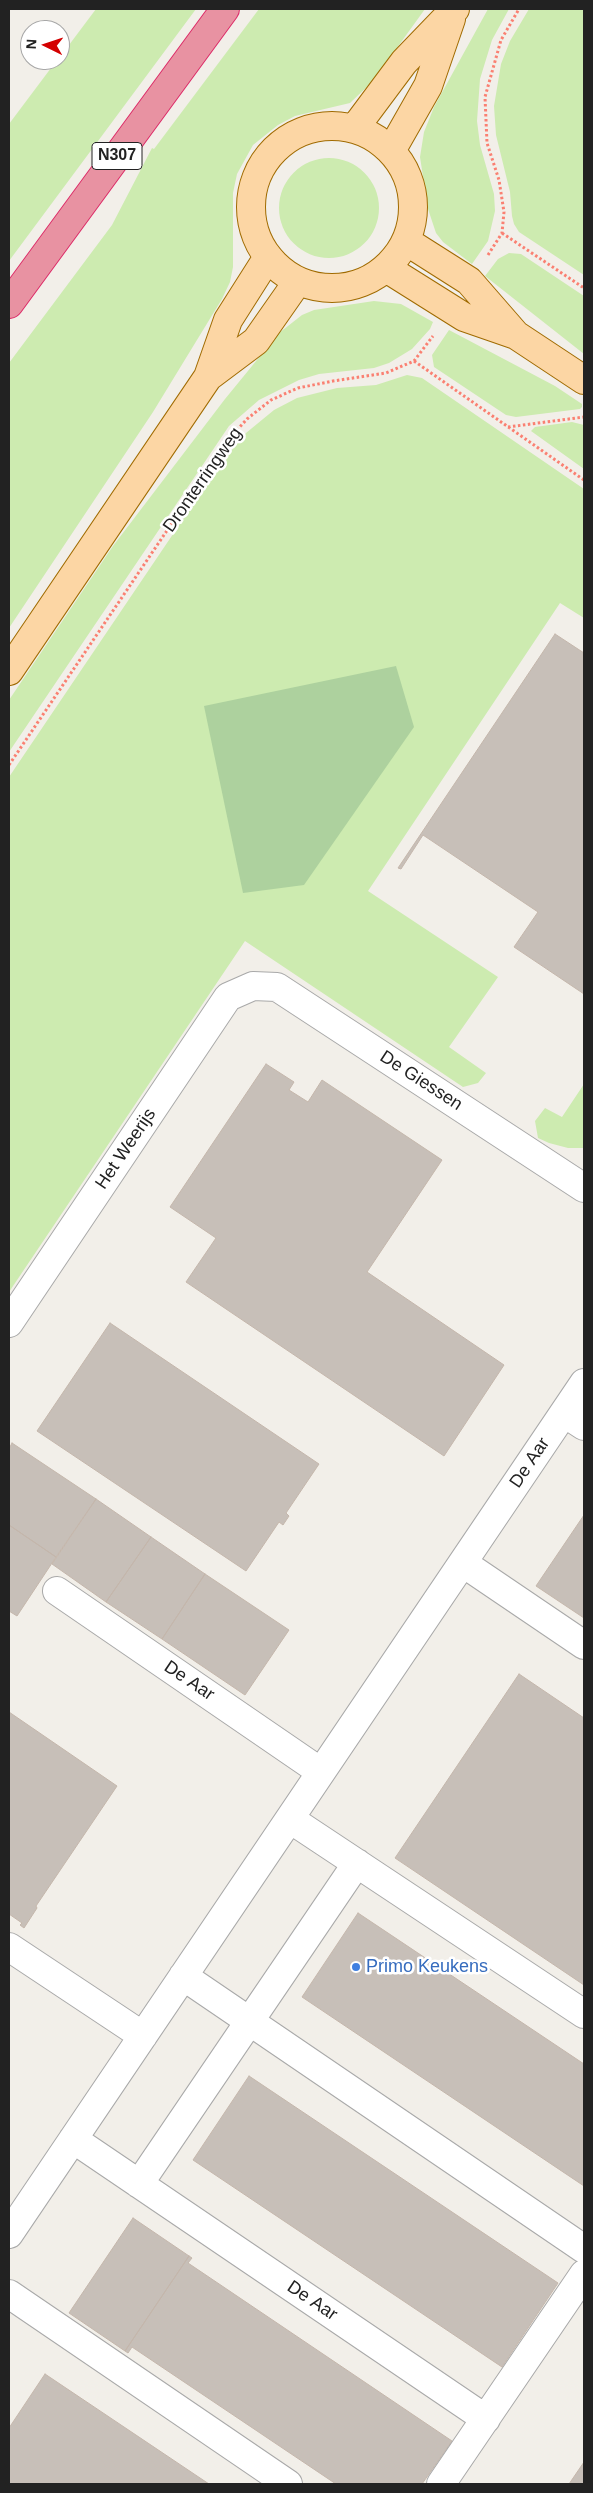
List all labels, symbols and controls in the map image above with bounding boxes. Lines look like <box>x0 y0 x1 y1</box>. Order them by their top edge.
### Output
north arrow <box>20 20 70 70</box>
text: N <box>23 38 39 50</box>
road number: N307 <box>92 142 142 170</box>
street label: Dronterringweg <box>159 423 247 537</box>
street label: De Giessen <box>376 1046 466 1116</box>
street label: Het Weerijs <box>91 1105 161 1193</box>
street label: De Aar <box>505 1434 555 1492</box>
street label: De Aar <box>160 1656 218 1706</box>
place label: Primo Keukens <box>366 1956 488 1978</box>
marker: Primo Keukens <box>350 1961 362 1973</box>
street label: De Aar <box>283 2276 341 2326</box>

